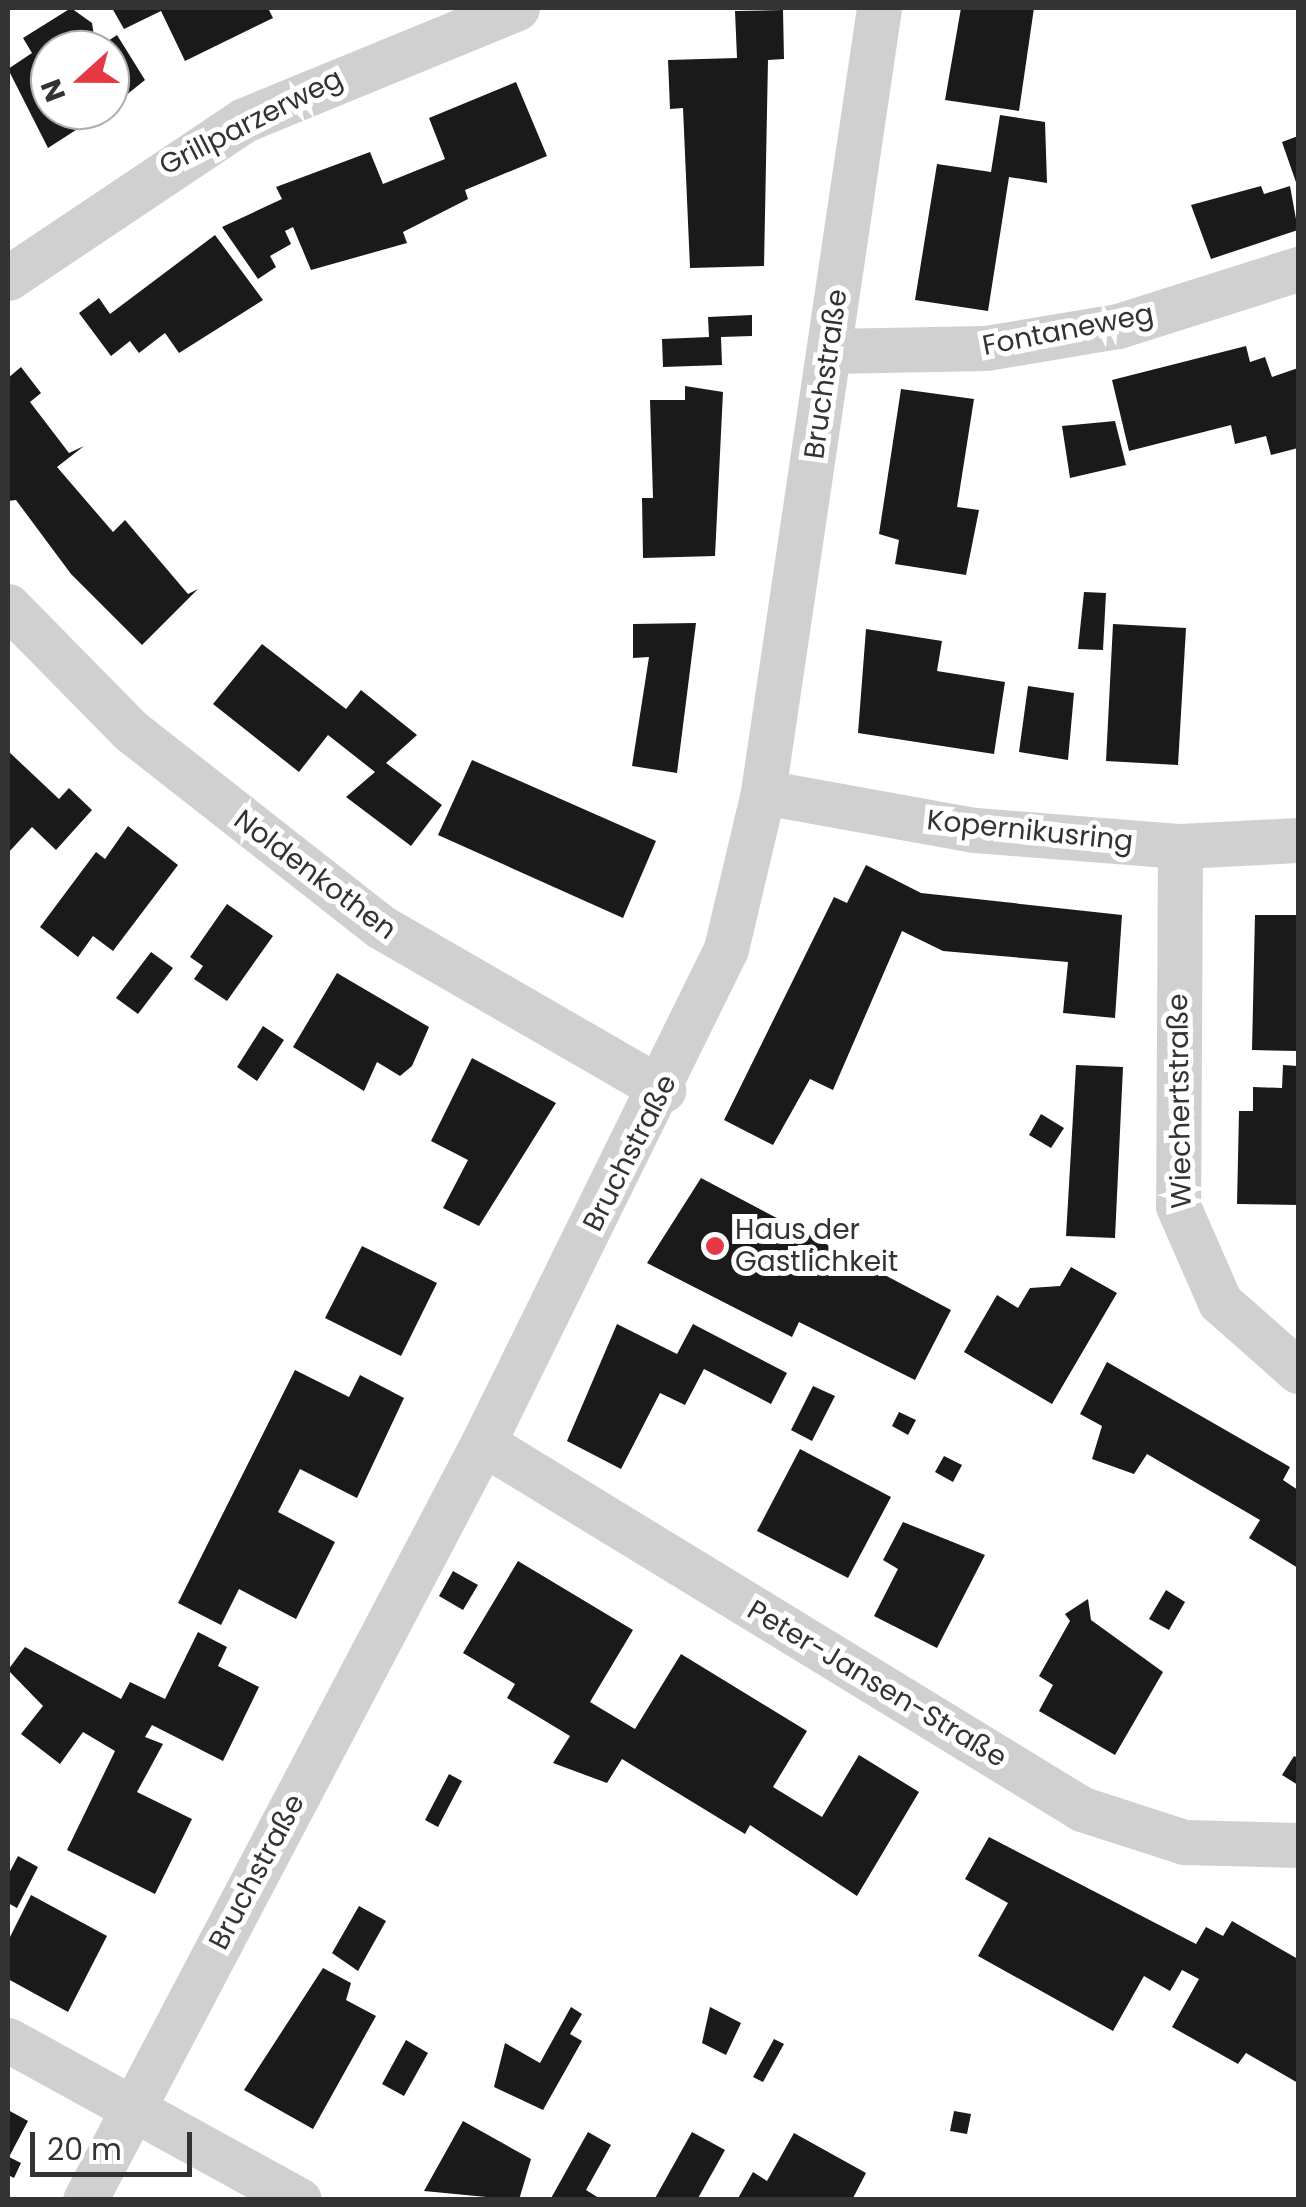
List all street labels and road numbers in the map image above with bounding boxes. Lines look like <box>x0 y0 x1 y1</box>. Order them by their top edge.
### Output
street label: Grillparzerweg <box>154 61 348 183</box>
street label: Bruchstraße <box>797 287 855 461</box>
street label: Fontaneweg <box>980 297 1156 363</box>
street label: Noldenkothen <box>227 803 403 947</box>
street label: Kopernikusring <box>925 803 1135 859</box>
street label: Wiechertstraße <box>1161 993 1199 1209</box>
street label: Bruchstraße <box>576 1069 684 1237</box>
street label: Peter-Jansen-Straße <box>741 1593 1013 1775</box>
street label: Bruchstraße <box>202 1789 312 1955</box>

